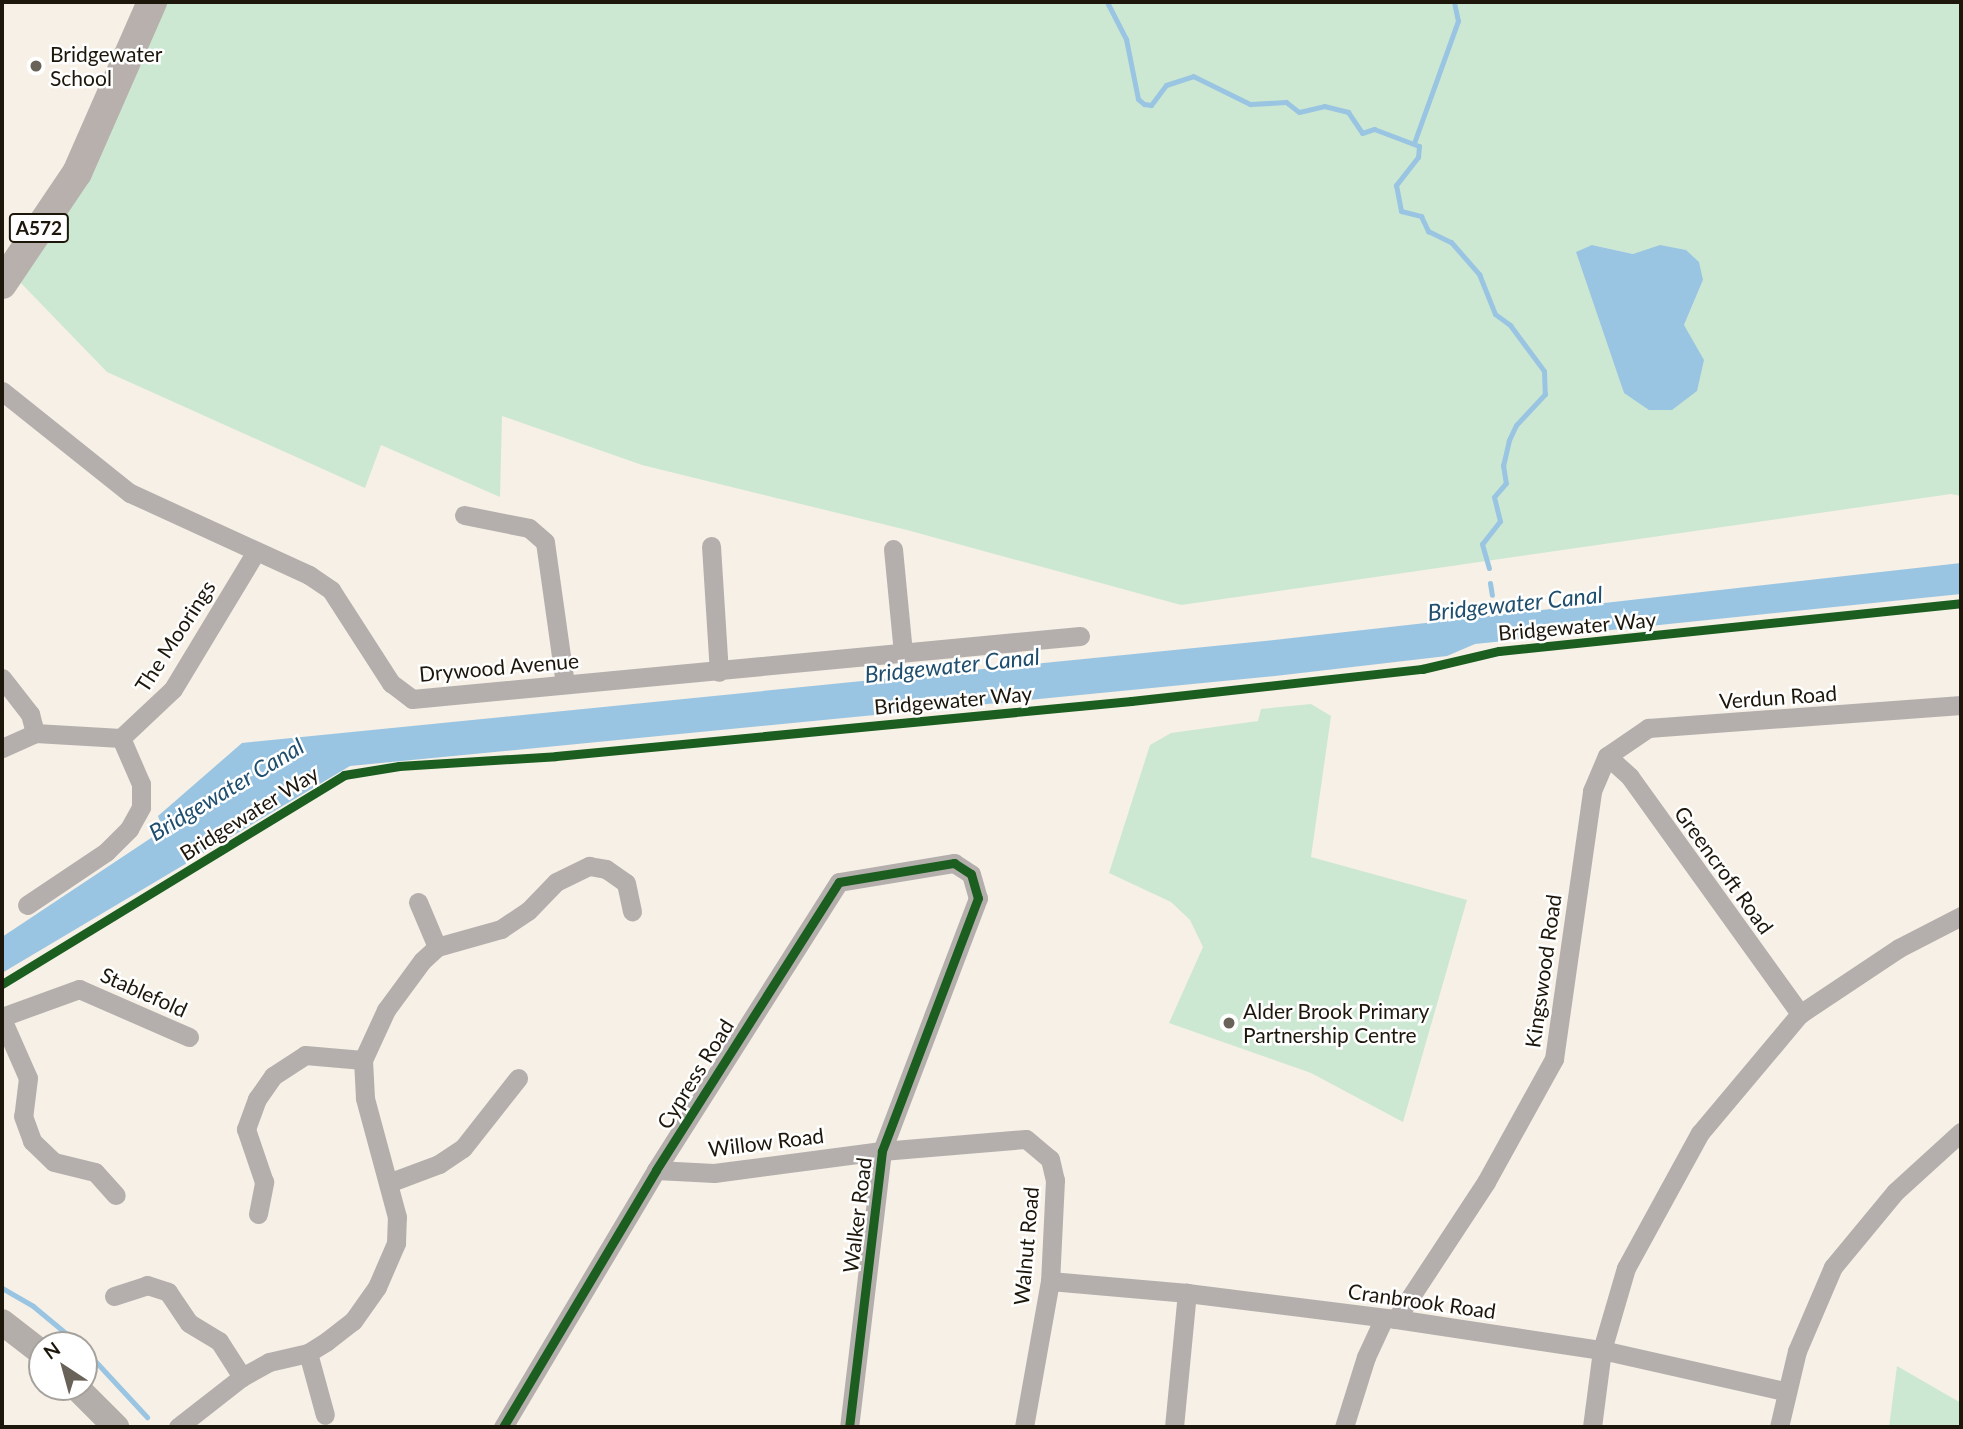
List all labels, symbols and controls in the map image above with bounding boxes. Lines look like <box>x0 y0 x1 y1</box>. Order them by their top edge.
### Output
place label: Bridgewater School <box>50 41 162 91</box>
marker: Bridgewater School <box>28 58 44 74</box>
road number: A572 <box>7 212 70 244</box>
street label: The Moorings <box>130 576 220 696</box>
water label: Bridgewater Canal <box>1426 580 1604 626</box>
street label: Bridgewater Way <box>1497 607 1657 645</box>
water label: Bridgewater Canal <box>863 642 1041 688</box>
street label: Drywood Avenue <box>418 647 580 687</box>
street label: Verdun Road <box>1718 680 1838 714</box>
street label: Bridgewater Way <box>873 681 1033 719</box>
water label: Bridgewater Canal <box>143 732 309 846</box>
street label: Bridgewater Way <box>175 760 323 866</box>
street label: Greencroft Road <box>1669 801 1779 939</box>
street label: Kingswood Road <box>1520 893 1566 1049</box>
street label: Stablefold <box>97 962 191 1022</box>
place label: Alder Brook Primary Partnership Centre <box>1243 998 1430 1048</box>
street label: Cypress Road <box>651 1014 739 1134</box>
marker: Alder Brook Primary Partnership Centre <box>1221 1015 1237 1031</box>
street label: Willow Road <box>706 1122 826 1162</box>
street label: Walker Road <box>837 1156 877 1274</box>
street label: Walnut Road <box>1008 1186 1044 1306</box>
street label: Cranbrook Road <box>1346 1278 1498 1324</box>
north arrow <box>28 1331 98 1401</box>
text: N <box>39 1337 64 1364</box>

